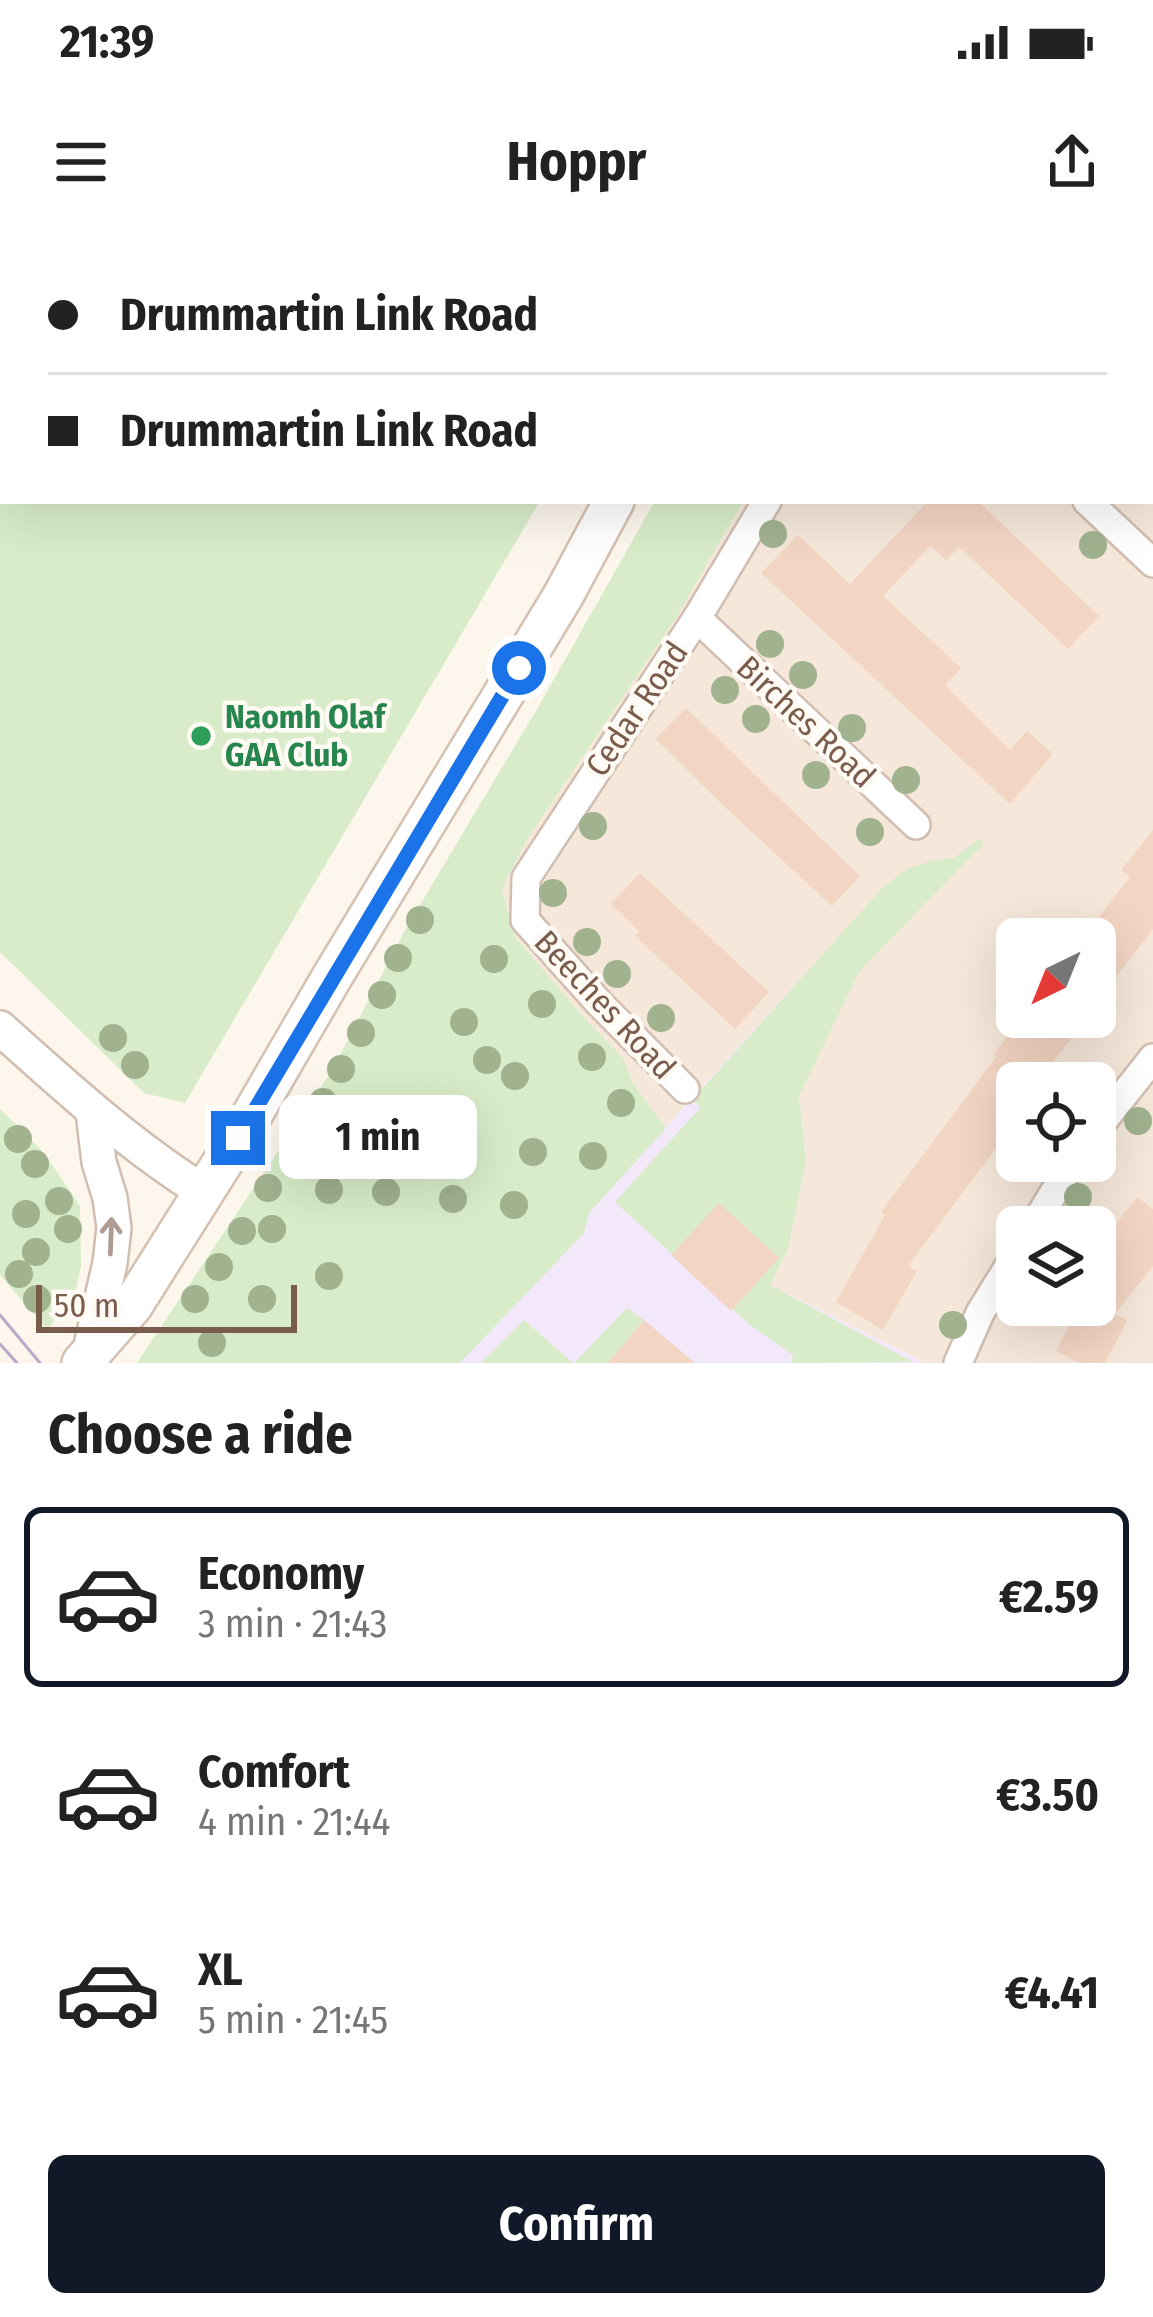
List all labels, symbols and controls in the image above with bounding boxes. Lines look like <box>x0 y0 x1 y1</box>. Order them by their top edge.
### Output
text: 21:39 <box>60 15 154 69</box>
icon: menu <box>48 129 114 195</box>
icon: share <box>1039 129 1105 195</box>
text: Hoppr <box>507 130 646 194</box>
text: Drummartin Link Road <box>120 288 538 342</box>
text: Drummartin Link Road <box>120 404 538 458</box>
street label: Cedar Road <box>577 634 697 784</box>
route start <box>492 641 546 695</box>
street label: Birches Road <box>728 648 884 796</box>
place label: Naomh Olaf GAA Club <box>225 697 388 775</box>
marker: Naomh Olaf GAA Club <box>188 723 214 749</box>
north arrow <box>996 918 1116 1038</box>
map controls <box>996 918 1116 1326</box>
street label: Beeches Road <box>526 922 684 1088</box>
button: locate <box>996 1062 1116 1182</box>
callout: 1 min <box>280 1096 478 1180</box>
route end <box>211 1111 265 1165</box>
text: 1 min <box>336 1114 420 1160</box>
button: layers <box>996 1206 1116 1326</box>
one-way arrow <box>100 1217 123 1256</box>
scale bar <box>36 1279 297 1332</box>
text: 50 m <box>54 1286 119 1326</box>
text: Choose a ride <box>48 1403 353 1467</box>
icon: car <box>54 1543 162 1651</box>
text: Economy <box>198 1547 364 1601</box>
text: €2.59 <box>999 1570 1099 1624</box>
text: 3 min · 21:43 <box>198 1601 387 1647</box>
icon: car <box>54 1741 162 1849</box>
text: Comfort <box>198 1745 350 1799</box>
text: €3.50 <box>996 1768 1099 1822</box>
text: 4 min · 21:44 <box>198 1799 390 1845</box>
icon: car <box>54 1939 162 2047</box>
text: XL <box>198 1943 243 1997</box>
text: €4.41 <box>1005 1966 1099 2020</box>
text: 5 min · 21:45 <box>198 1997 388 2043</box>
button: Confirm <box>48 2155 1105 2293</box>

